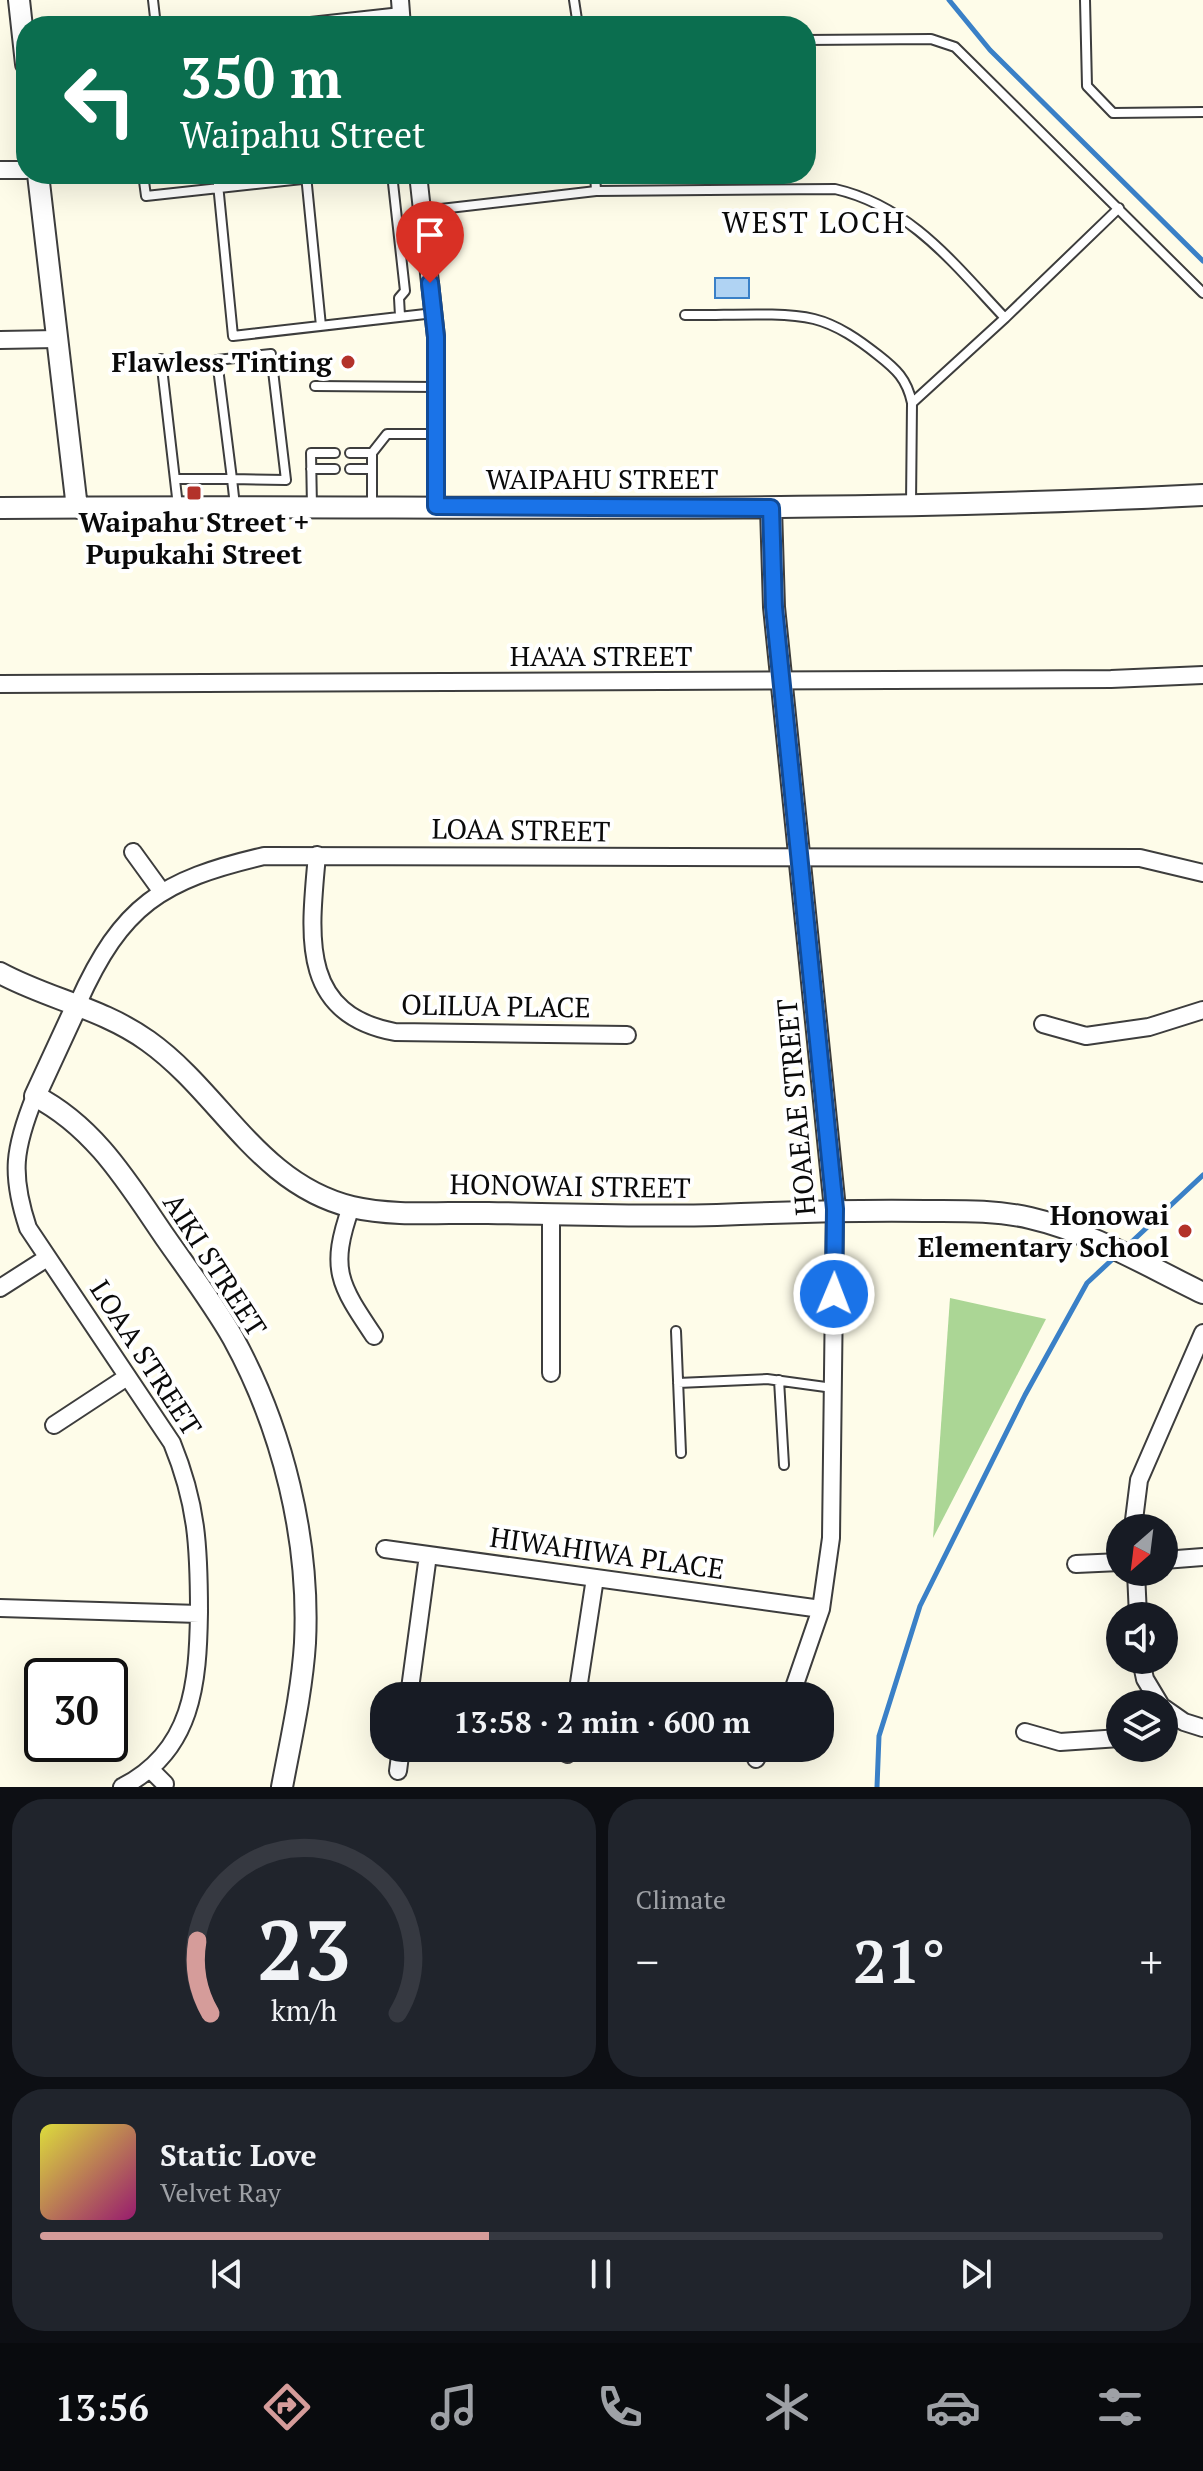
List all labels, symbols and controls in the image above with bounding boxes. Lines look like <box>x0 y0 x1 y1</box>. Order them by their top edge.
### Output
text: 350 m <box>180 40 342 114</box>
icon: left <box>48 48 152 152</box>
text: Waipahu Street <box>180 111 425 158</box>
pin <box>396 201 464 283</box>
district label: WEST LOCH <box>722 202 906 242</box>
icon: arrive <box>408 213 452 257</box>
place label: Flawless Tinting <box>112 343 333 380</box>
marker: Flawless Tinting <box>339 353 357 371</box>
street label: WAIPAHU STREET <box>486 460 718 497</box>
marker: Waipahu Street + Pupukahi Street <box>185 484 203 502</box>
place label: Waipahu Street + Pupukahi Street <box>79 503 309 572</box>
street label: HA'A'A STREET <box>510 637 692 674</box>
street label: LOAA STREET <box>431 809 611 850</box>
street label: OLILUA PLACE <box>401 985 591 1026</box>
street label: HOAEAE STREET <box>768 997 823 1217</box>
street label: HONOWAI STREET <box>449 1165 691 1206</box>
street label: AIKI STREET <box>155 1186 276 1344</box>
place label: Honowai Elementary School <box>918 1196 1169 1265</box>
marker: Honowai Elementary School <box>1176 1222 1194 1240</box>
position arrow <box>792 1252 876 1336</box>
street label: LOAA STREET <box>82 1273 211 1443</box>
north arrow <box>1106 1514 1178 1586</box>
map controls <box>1106 1514 1178 1762</box>
street label: HIWAHIWA PLACE <box>488 1518 727 1587</box>
button: sound <box>1106 1602 1178 1674</box>
speed limit sign: 30 <box>24 1658 128 1762</box>
button: layers <box>1106 1690 1178 1762</box>
text: 13:58 · 2 min · 600 m <box>454 1702 750 1742</box>
text: Climate <box>636 1882 726 1916</box>
text: 23 <box>257 1894 351 2004</box>
text: 21° <box>853 1921 946 2000</box>
text: − <box>636 1932 659 1991</box>
text: + <box>1140 1932 1163 1991</box>
text: km/h <box>271 1991 337 2029</box>
text: Static Love <box>160 2135 317 2175</box>
text: Velvet Ray <box>160 2175 281 2209</box>
icon: previous <box>205 2252 249 2296</box>
icon: pause <box>579 2252 623 2296</box>
icon: next <box>954 2252 998 2296</box>
icon: directions <box>259 2379 315 2435</box>
icon: music <box>426 2379 482 2435</box>
icon: phone <box>592 2379 648 2435</box>
icon: climate <box>759 2379 815 2435</box>
icon: car <box>925 2379 981 2435</box>
icon: filters <box>1092 2379 1148 2435</box>
text: 13:56 <box>55 2384 149 2431</box>

